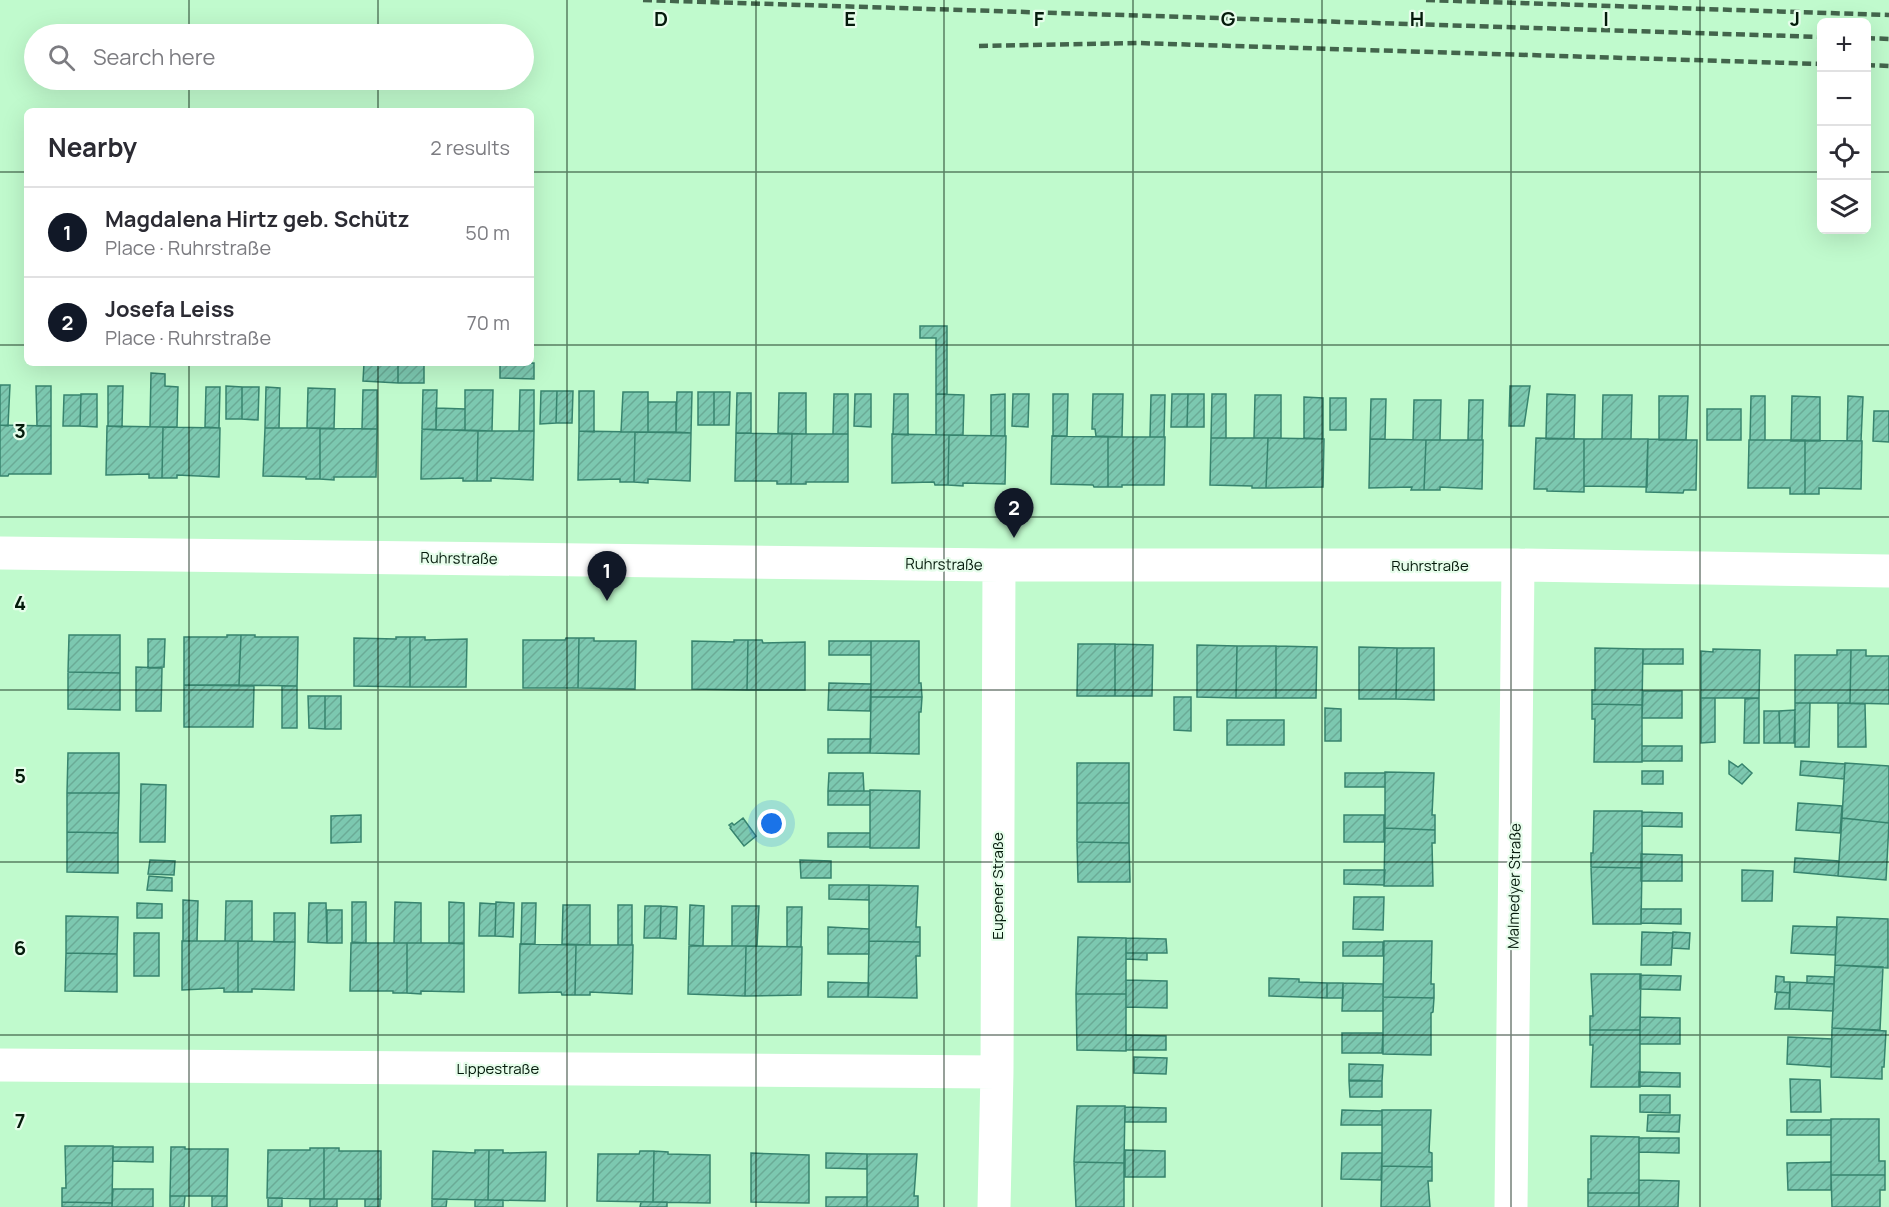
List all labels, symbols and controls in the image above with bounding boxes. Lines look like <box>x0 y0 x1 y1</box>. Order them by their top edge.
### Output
text: D <box>654 5 668 32</box>
text: E <box>844 5 856 32</box>
text: F <box>1034 5 1045 32</box>
text: G <box>1221 5 1236 32</box>
text: H <box>1410 5 1424 32</box>
text: I <box>1603 5 1609 32</box>
text: J <box>1790 5 1800 32</box>
map controls <box>1817 18 1871 234</box>
button: + <box>1817 18 1871 72</box>
search box <box>24 24 534 90</box>
icon: search <box>45 41 78 74</box>
text: Search here <box>93 42 215 72</box>
button: − <box>1817 72 1871 126</box>
button: locate <box>1817 126 1871 180</box>
text: Nearby <box>48 129 137 165</box>
text: 2 results <box>430 134 510 161</box>
button: layers <box>1817 180 1871 234</box>
text: Magdalena Hirtz geb. Schütz <box>105 204 410 234</box>
text: 1 <box>63 219 72 246</box>
text: 50 m <box>465 219 510 246</box>
text: Place · Ruhrstraße <box>105 234 271 261</box>
text: Josefa Leiss <box>105 294 235 324</box>
text: 2 <box>62 309 73 336</box>
text: 70 m <box>467 309 510 336</box>
text: Place · Ruhrstraße <box>105 324 271 351</box>
text: 3 <box>14 417 26 444</box>
pin: 2 <box>994 488 1034 538</box>
street label: Ruhrstraße <box>420 547 498 569</box>
pin: 1 <box>588 552 626 601</box>
street label: Ruhrstraße <box>905 553 983 575</box>
street label: Ruhrstraße <box>1391 555 1469 576</box>
text: 4 <box>14 589 26 616</box>
text: 5 <box>14 762 26 789</box>
your location <box>757 809 786 838</box>
street label: Malmedyer Straße <box>1502 823 1526 949</box>
street label: Eupener Straße <box>987 832 1008 940</box>
text: 6 <box>14 934 26 961</box>
street label: Lippestraße <box>457 1058 540 1079</box>
text: 7 <box>15 1107 25 1134</box>

